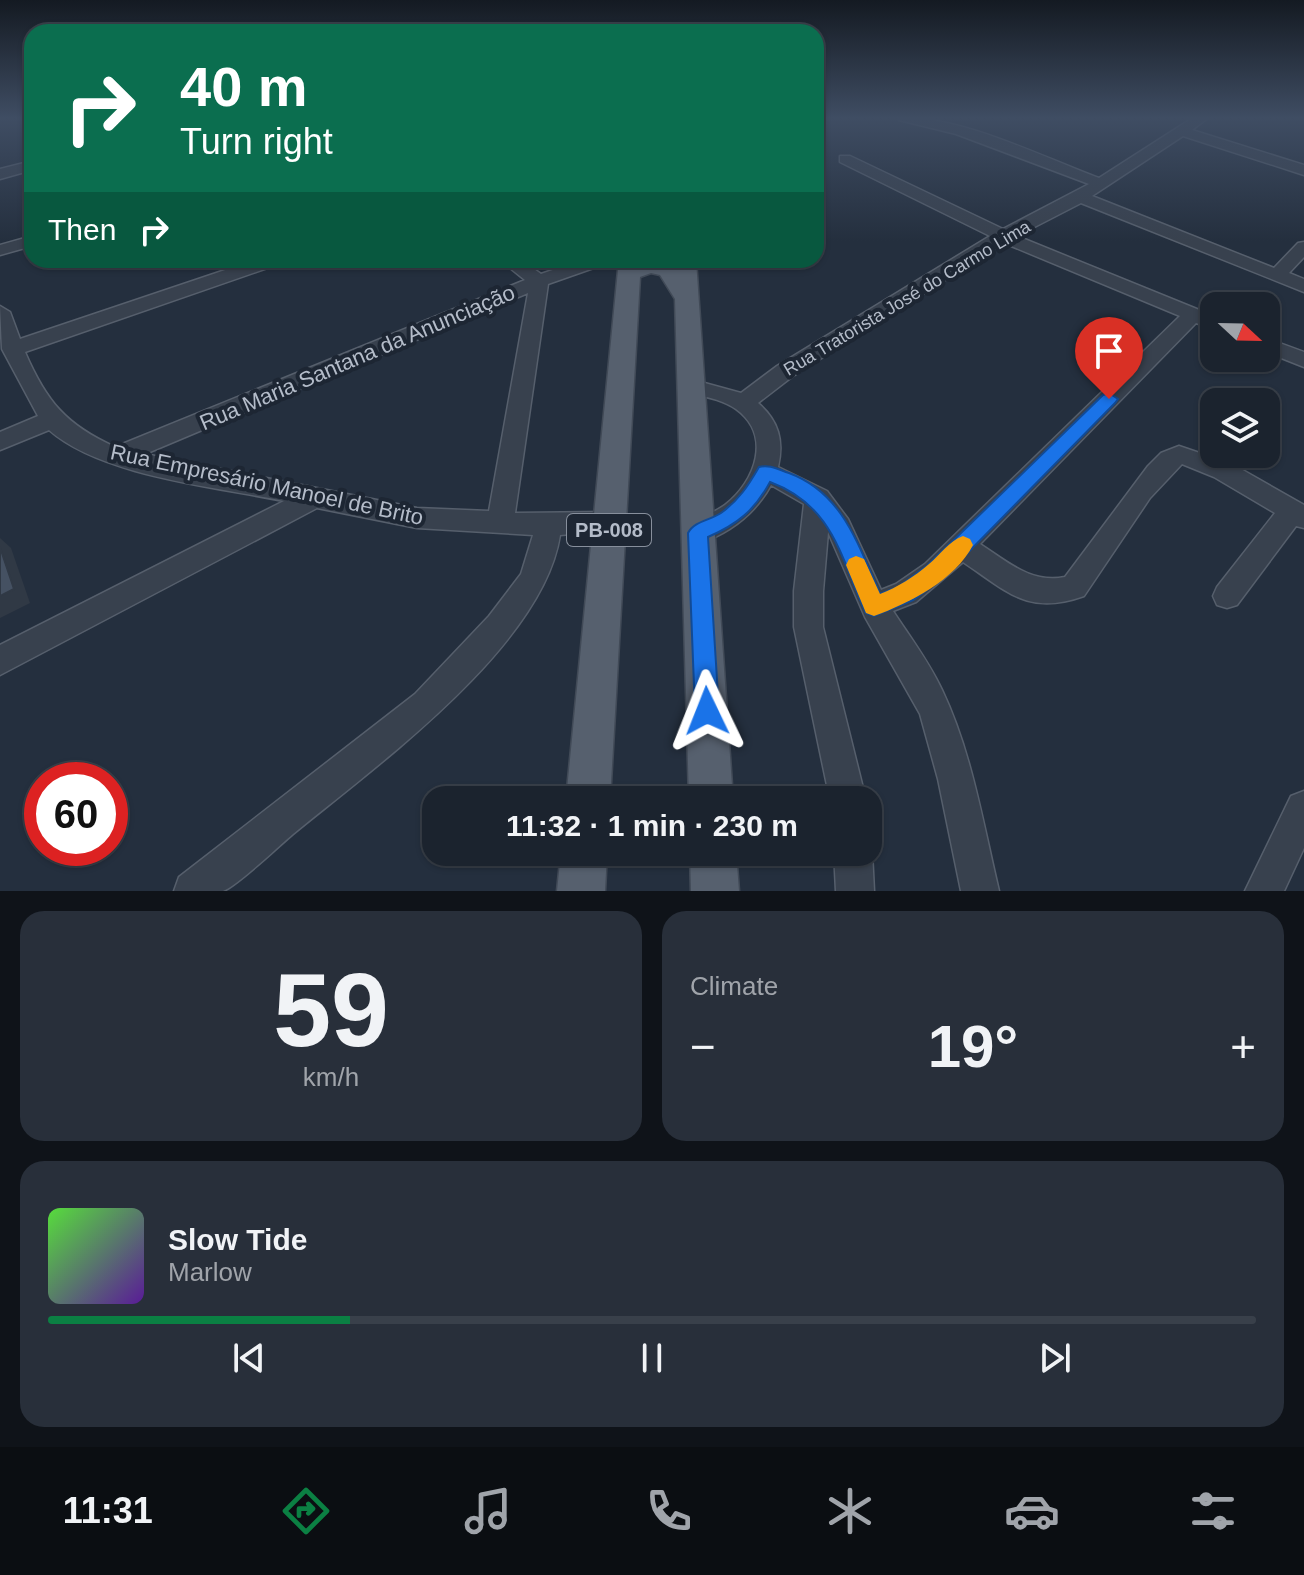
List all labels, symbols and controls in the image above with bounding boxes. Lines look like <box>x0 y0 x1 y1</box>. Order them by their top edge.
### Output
text: 40 m <box>180 55 308 118</box>
icon: right <box>48 56 152 160</box>
text: Turn right <box>180 121 333 162</box>
icon: right <box>132 208 176 252</box>
text: Then <box>48 213 116 246</box>
street label: Rua Tratorista José do Carmo Lima <box>780 216 1035 380</box>
street label: Rua Maria Santana da Anunciação <box>196 280 519 435</box>
north arrow <box>1200 292 1280 372</box>
map controls <box>1200 292 1280 468</box>
pin <box>1075 317 1143 399</box>
icon: arrive <box>1087 329 1131 373</box>
button: layers <box>1200 388 1280 468</box>
street label: Rua Empresário Manoel de Brito <box>108 439 426 530</box>
road number: PB-008 <box>567 514 651 546</box>
position arrow <box>665 669 749 753</box>
speed limit sign: 60 <box>24 762 128 866</box>
text: 11:32 · 1 min · 230 m <box>506 809 798 842</box>
text: 59 <box>273 952 389 1068</box>
text: Climate <box>690 971 778 1001</box>
text: 19° <box>928 1013 1018 1080</box>
text: − <box>690 1022 716 1071</box>
text: + <box>1230 1022 1256 1071</box>
text: km/h <box>303 1062 359 1092</box>
text: Slow Tide <box>168 1223 307 1256</box>
text: Marlow <box>168 1257 252 1287</box>
icon: previous <box>227 1336 271 1380</box>
icon: pause <box>630 1336 674 1380</box>
icon: next <box>1033 1336 1077 1380</box>
icon: directions <box>278 1483 334 1539</box>
icon: music <box>460 1483 516 1539</box>
icon: phone <box>641 1483 697 1539</box>
icon: climate <box>822 1483 878 1539</box>
icon: car <box>1004 1483 1060 1539</box>
icon: filters <box>1185 1483 1241 1539</box>
text: 11:31 <box>63 1490 153 1531</box>

